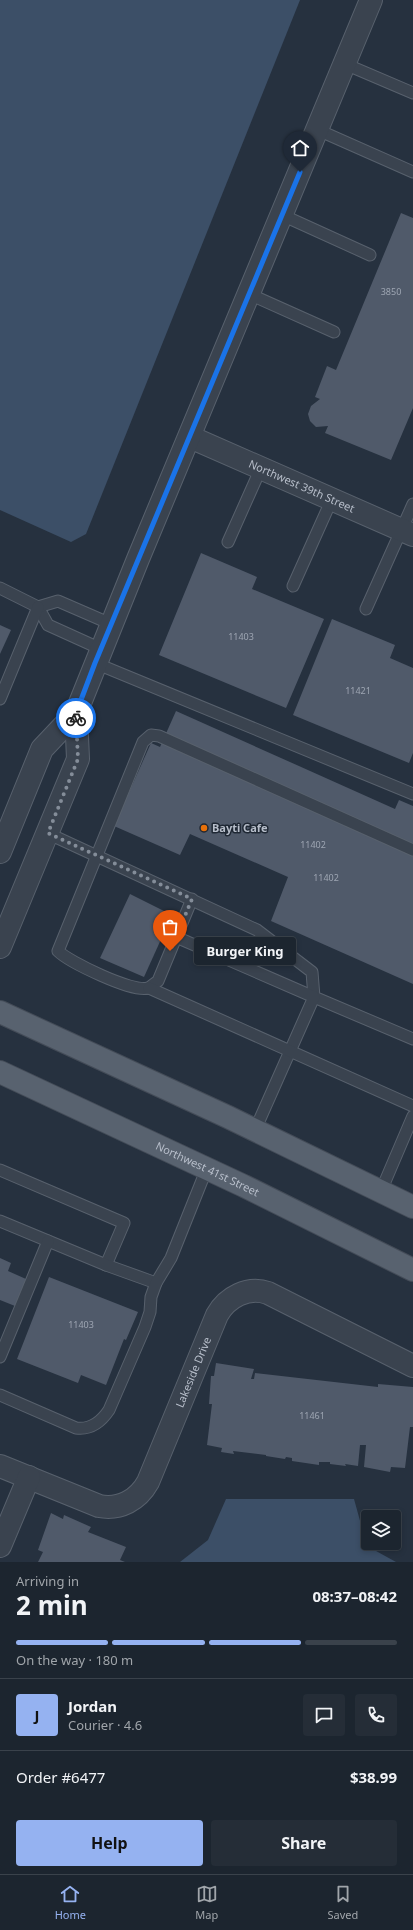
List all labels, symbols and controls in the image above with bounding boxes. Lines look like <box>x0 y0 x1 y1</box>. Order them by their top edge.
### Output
pin <box>283 131 317 172</box>
icon: home <box>289 137 311 159</box>
house number: 3850 <box>381 285 401 298</box>
street label: Northwest 39th Street <box>246 456 357 516</box>
house number: 11403 <box>228 630 254 643</box>
house number: 11421 <box>345 684 371 697</box>
courier <box>56 698 96 738</box>
icon: bike <box>65 707 87 729</box>
place label: Bayti Cafe <box>212 820 268 835</box>
marker: Bayti Cafe <box>199 823 209 833</box>
house number: 11402 <box>300 838 326 851</box>
house number: 11402 <box>313 871 339 884</box>
pin <box>153 910 187 951</box>
icon: bag <box>159 916 181 938</box>
callout: Burger King <box>194 937 296 965</box>
text: Burger King <box>206 942 284 960</box>
street label: Northwest 41st Street <box>153 1138 262 1199</box>
house number: 11403 <box>68 1318 94 1331</box>
street label: Lakeside Drive <box>172 1334 214 1410</box>
house number: 11461 <box>299 1409 325 1422</box>
map controls <box>361 1510 401 1550</box>
button: layers <box>361 1510 401 1550</box>
text: Arriving in <box>16 1572 79 1590</box>
text: 08:37–08:42 <box>312 1586 397 1606</box>
text: 2 min <box>16 1587 88 1623</box>
text: On the way · 180 m <box>16 1651 133 1669</box>
button: chat <box>303 1694 345 1736</box>
button: phone <box>355 1694 397 1736</box>
text: Jordan <box>68 1696 117 1716</box>
text: J <box>35 1705 39 1725</box>
text: Courier · 4.6 <box>68 1716 142 1734</box>
text: Order #6477 <box>16 1767 105 1787</box>
text: $38.99 <box>350 1767 397 1787</box>
button: Help <box>16 1820 203 1866</box>
button: Share <box>211 1820 397 1866</box>
tab: Home <box>55 1883 86 1922</box>
tab: Map <box>195 1883 218 1922</box>
tab: Saved <box>328 1883 358 1922</box>

